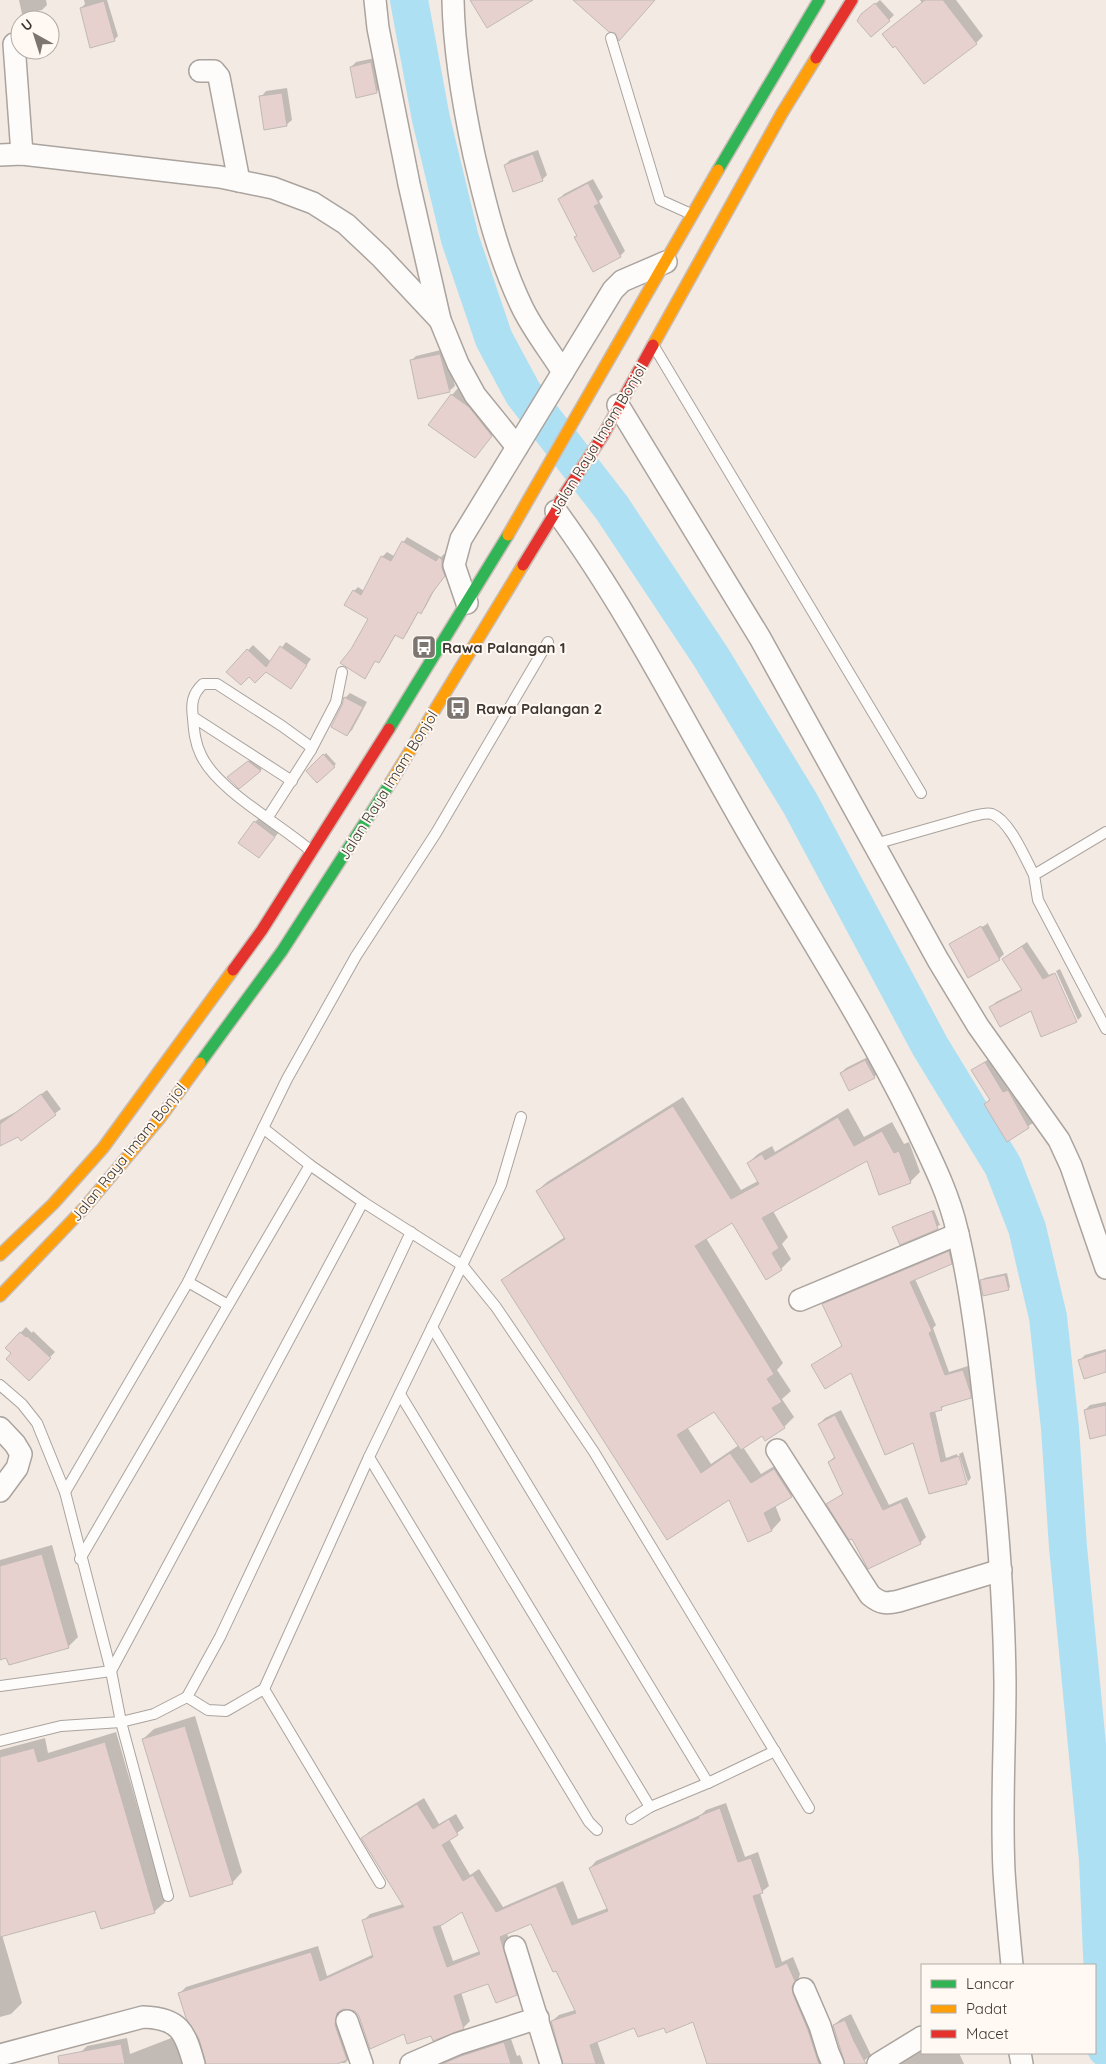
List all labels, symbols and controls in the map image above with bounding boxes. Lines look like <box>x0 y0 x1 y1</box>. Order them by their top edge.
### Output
north arrow <box>10 10 60 60</box>
text: U <box>17 15 36 35</box>
street label: Jalan Raya Imam Bonjol <box>546 360 650 518</box>
bus stop icon: Rawa Palangan 1 <box>411 634 437 660</box>
place label: Rawa Palangan 1 <box>442 638 566 657</box>
bus stop icon: Rawa Palangan 2 <box>445 695 471 721</box>
place label: Rawa Palangan 2 <box>476 699 602 718</box>
street label: Jalan Raya Imam Bonjol <box>334 707 442 863</box>
street label: Jalan Raya Imam Bonjol <box>66 1079 190 1225</box>
legend <box>921 1964 1096 2054</box>
text: Lancar <box>966 1974 1015 1993</box>
text: Padat <box>966 1999 1007 2018</box>
text: Macet <box>966 2024 1009 2043</box>

